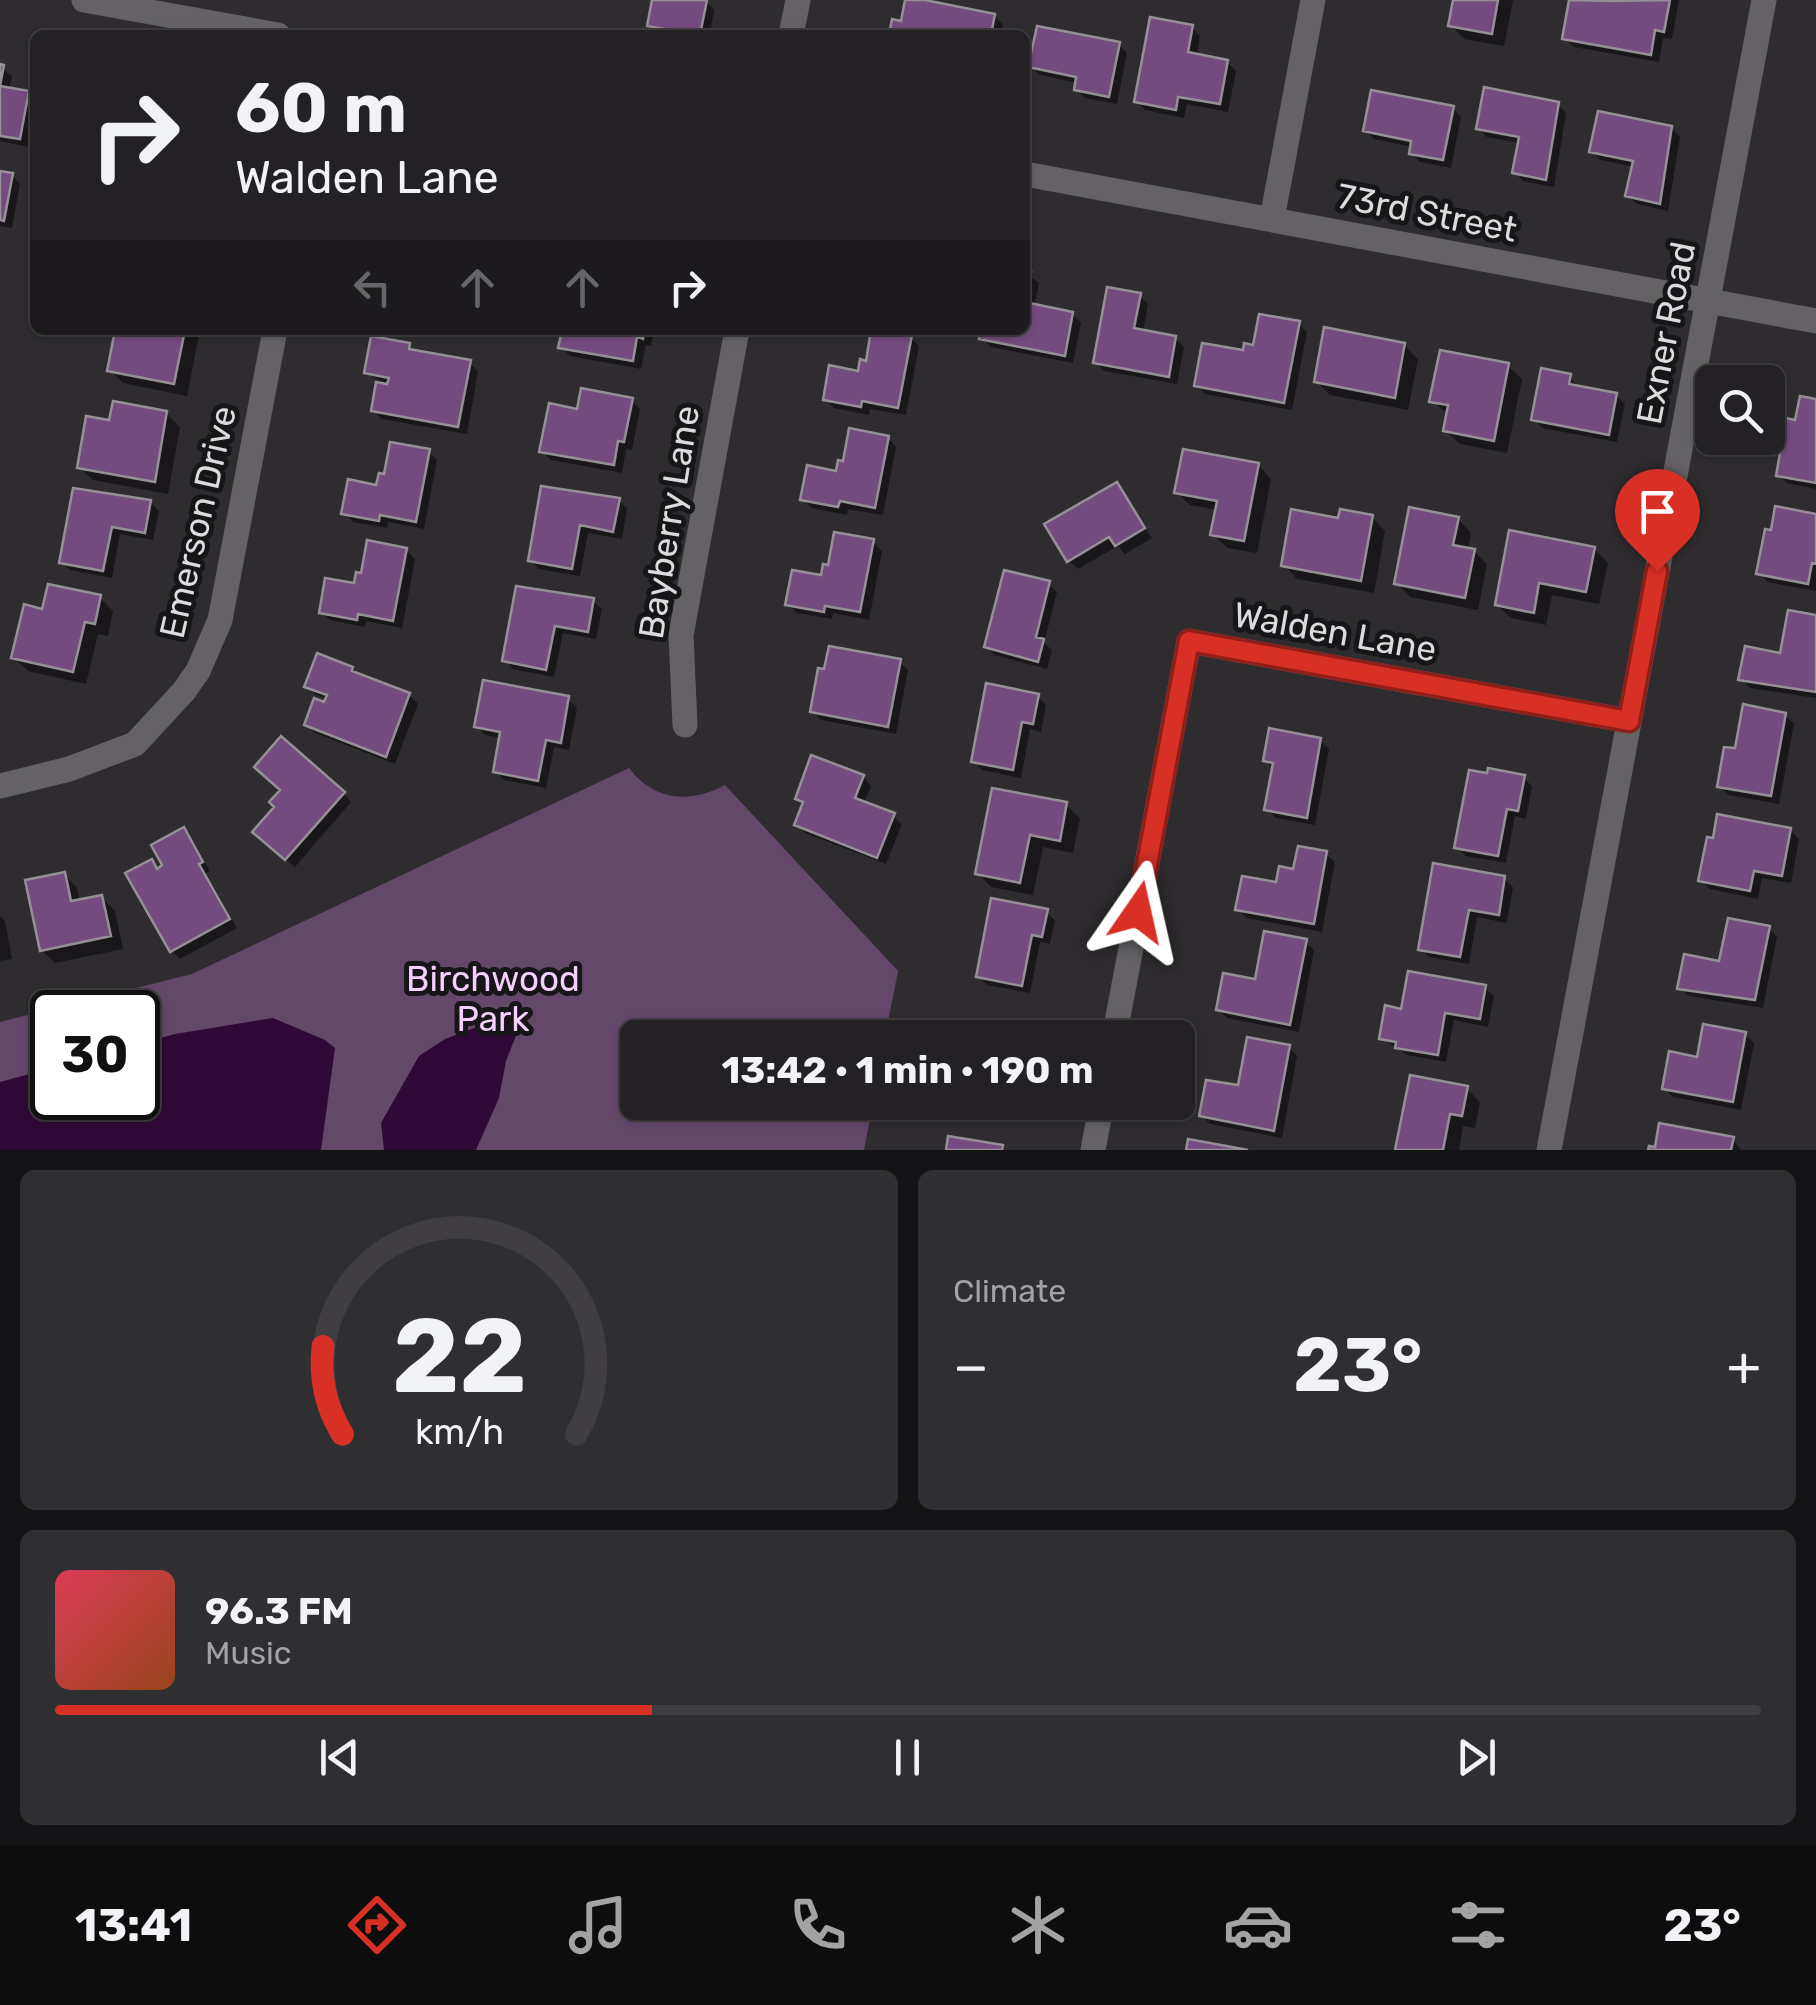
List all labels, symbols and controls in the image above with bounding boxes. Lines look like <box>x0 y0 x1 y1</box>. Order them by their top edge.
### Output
text: 60 m <box>235 67 407 150</box>
icon: right <box>70 70 200 200</box>
text: Walden Lane <box>235 151 499 204</box>
street label: 73rd Street <box>1333 175 1521 251</box>
street label: Exner Road <box>1628 238 1704 428</box>
icon: left <box>345 260 400 315</box>
icon: ahead <box>450 260 505 315</box>
icon: ahead <box>555 260 610 315</box>
icon: right <box>660 260 715 315</box>
map controls <box>1695 365 1785 455</box>
button: search <box>1695 365 1785 455</box>
street label: Emerson Drive <box>151 402 245 642</box>
street label: Bayberry Lane <box>630 402 708 642</box>
pin <box>1615 469 1700 572</box>
icon: arrive <box>1630 484 1685 539</box>
street label: Walden Lane <box>1230 594 1440 670</box>
position arrow <box>1086 860 1190 964</box>
park label: Birchwood Park <box>406 958 580 1040</box>
speed limit sign: 30 <box>30 990 160 1120</box>
text: 13:42 · 1 min · 190 m <box>721 1047 1094 1093</box>
text: Climate <box>953 1272 1066 1310</box>
text: 22 <box>391 1295 527 1418</box>
text: 23° <box>1293 1321 1422 1410</box>
text: − <box>953 1334 989 1399</box>
text: + <box>1727 1334 1761 1399</box>
text: km/h <box>414 1411 504 1453</box>
text: 96.3 FM <box>205 1588 353 1634</box>
text: Music <box>205 1634 291 1672</box>
icon: previous <box>312 1730 367 1785</box>
icon: pause <box>880 1730 935 1785</box>
icon: next <box>1449 1730 1504 1785</box>
icon: directions <box>342 1890 412 1960</box>
icon: music <box>563 1890 633 1960</box>
icon: phone <box>783 1890 853 1960</box>
icon: climate <box>1003 1890 1073 1960</box>
icon: car <box>1223 1890 1293 1960</box>
icon: filters <box>1443 1890 1513 1960</box>
text: 13:41 <box>75 1899 192 1952</box>
text: 23° <box>1663 1899 1741 1952</box>

